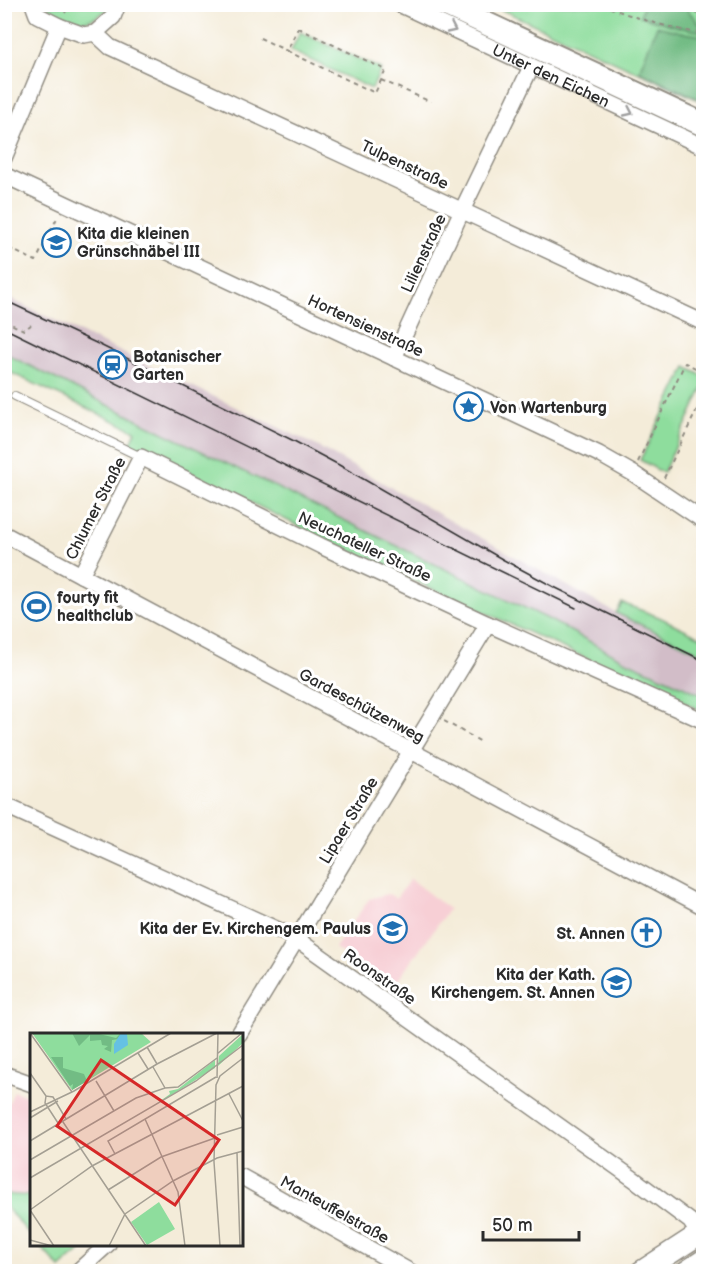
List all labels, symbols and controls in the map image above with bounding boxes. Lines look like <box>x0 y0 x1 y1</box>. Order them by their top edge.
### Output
one-way arrow <box>446 22 457 34</box>
street label: Unter den Eichen <box>489 41 612 112</box>
one-way arrow <box>622 105 633 117</box>
street label: Tulpenstraße <box>358 137 452 194</box>
street label: Lilienstraße <box>398 211 451 296</box>
place label: Kita die kleinen Grünschnäbel III <box>77 225 200 262</box>
school or university icon: Kita die kleinen Grünschnäbel III <box>40 226 72 258</box>
street label: Hortensienstraße <box>304 291 427 362</box>
place label: Botanischer Garten <box>133 348 222 385</box>
station icon: Botanischer Garten <box>96 349 128 381</box>
place icon: Von Wartenburg <box>453 391 485 423</box>
place label: Von Wartenburg <box>490 399 607 418</box>
street label: Chlumer Straße <box>62 454 131 563</box>
street label: Neuchateller Straße <box>295 508 434 587</box>
place label: fourty fit healthclub <box>57 589 134 626</box>
sports icon: fourty fit healthclub <box>20 590 52 622</box>
street label: Gardeschützenweg <box>295 665 427 747</box>
street label: Lipaer Straße <box>316 773 383 868</box>
school or university icon: Kita der Ev. Kirchengem. Paulus <box>376 912 408 944</box>
church icon: St. Annen <box>630 917 662 949</box>
place label: Kita der Ev. Kirchengem. Paulus <box>139 920 371 939</box>
place label: St. Annen <box>557 925 625 944</box>
street label: Roonstraße <box>339 945 420 1009</box>
place label: Kita der Kath. Kirchengem. St. Annen <box>431 966 595 1003</box>
school or university icon: Kita der Kath. Kirchengem. St. Annen <box>600 967 632 999</box>
inset map <box>30 1033 243 1246</box>
street label: Manteuffelstraße <box>276 1173 393 1248</box>
scale bar <box>483 1204 579 1242</box>
text: 50 m <box>492 1215 533 1236</box>

